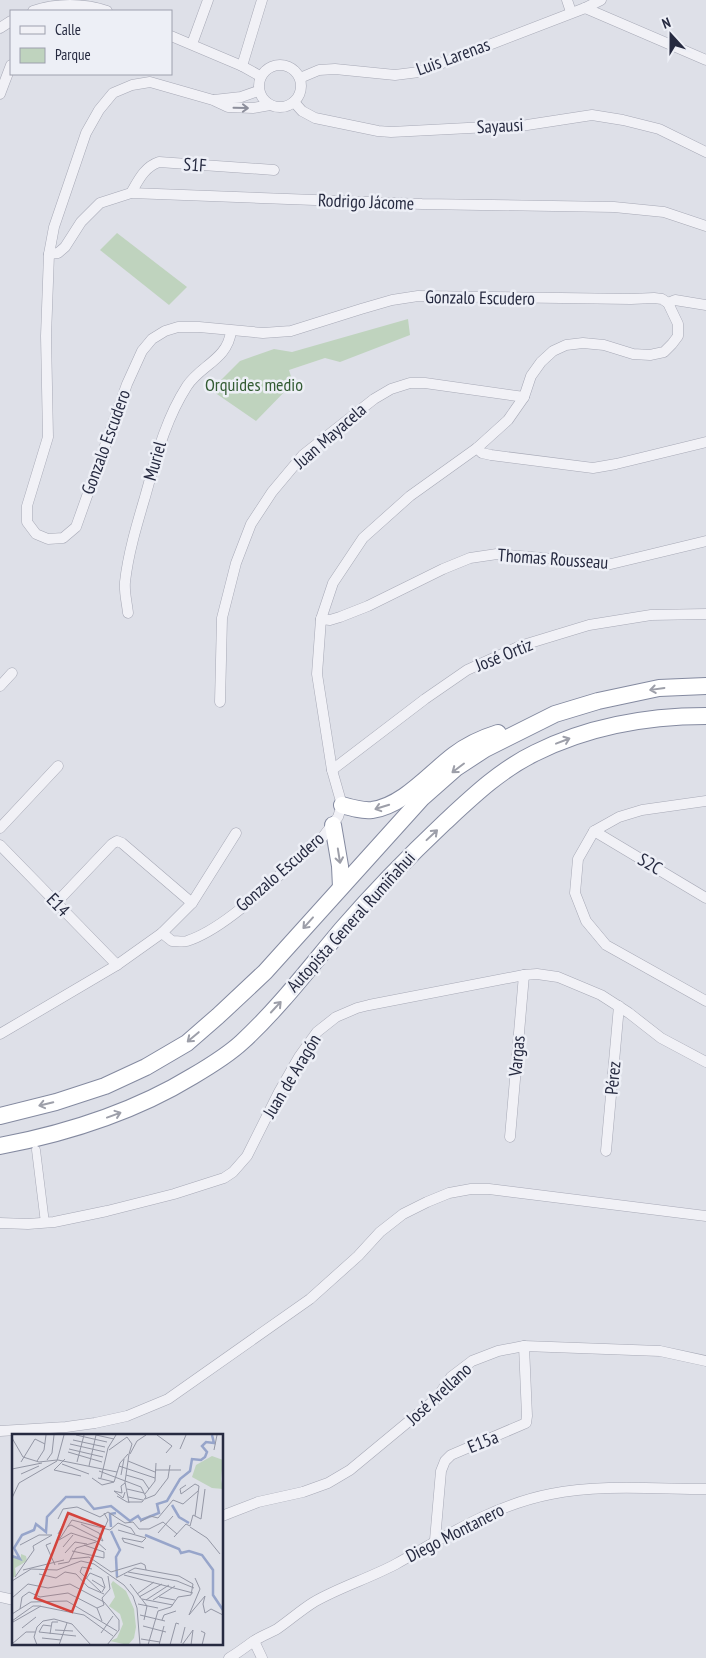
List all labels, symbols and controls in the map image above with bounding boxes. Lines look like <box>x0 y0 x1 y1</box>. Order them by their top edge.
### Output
legend <box>10 10 172 75</box>
north arrow <box>646 10 696 60</box>
text: N <box>660 13 673 33</box>
text: Calle <box>55 20 81 39</box>
street label: Luis Larenas <box>413 33 493 80</box>
text: Parque <box>55 45 91 64</box>
one-way arrow <box>232 103 249 113</box>
street label: Sayausi <box>476 113 524 138</box>
street label: S1F <box>183 152 207 177</box>
street label: Rodrigo Jácome <box>317 188 415 215</box>
street label: Gonzalo Escudero <box>425 285 535 310</box>
park label: Orquides medio <box>205 373 303 396</box>
street label: Gonzalo Escudero <box>76 386 135 497</box>
street label: Juan Mayacela <box>288 398 371 474</box>
street label: Muriel <box>138 438 171 483</box>
street label: Thomas Rousseau <box>497 543 609 574</box>
street label: José Ortiz <box>471 633 536 677</box>
one-way arrow <box>650 684 666 694</box>
one-way arrow <box>555 736 570 745</box>
one-way arrow <box>451 763 465 773</box>
one-way arrow <box>375 802 391 812</box>
street label: Gonzalo Escudero <box>231 827 329 916</box>
one-way arrow <box>425 829 438 841</box>
street label: Autopista General Rumiñahui <box>281 847 420 997</box>
one-way arrow <box>334 847 344 863</box>
street label: S2C <box>634 848 666 880</box>
street label: E14 <box>42 888 75 921</box>
one-way arrow <box>303 917 314 930</box>
one-way arrow <box>270 1000 282 1013</box>
street label: Juan de Aragón <box>257 1030 326 1123</box>
one-way arrow <box>187 1032 200 1043</box>
street label: Vargas <box>503 1035 530 1078</box>
street label: Pérez <box>600 1060 625 1096</box>
one-way arrow <box>39 1100 55 1109</box>
one-way arrow <box>106 1110 122 1119</box>
street label: José Arellano <box>400 1357 476 1430</box>
street label: E15a <box>464 1425 502 1458</box>
inset map <box>12 1434 224 1646</box>
street label: Diego Montanero <box>402 1498 508 1567</box>

